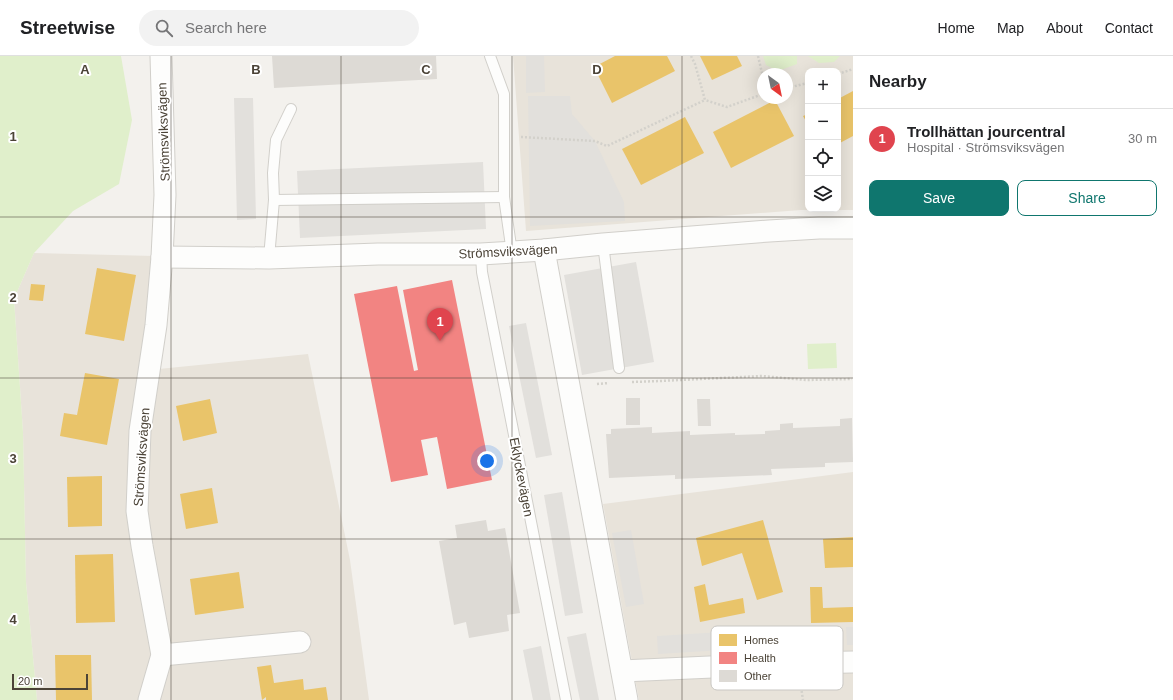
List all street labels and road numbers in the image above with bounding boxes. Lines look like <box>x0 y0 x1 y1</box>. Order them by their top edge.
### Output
street label: Strömsviksvägen <box>154 82 173 182</box>
street label: Strömsviksvägen <box>458 241 558 262</box>
street label: Strömsviksvägen <box>131 407 152 507</box>
street label: Eklyckevägen <box>506 436 537 518</box>

